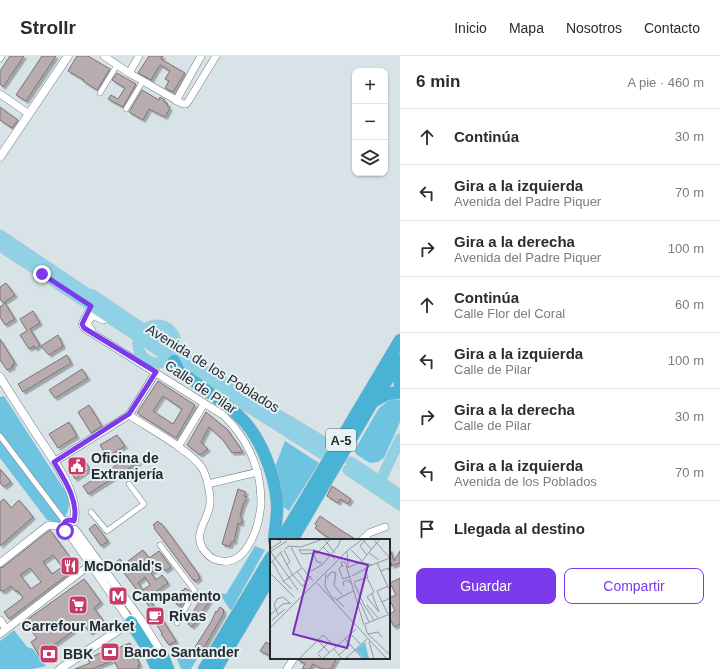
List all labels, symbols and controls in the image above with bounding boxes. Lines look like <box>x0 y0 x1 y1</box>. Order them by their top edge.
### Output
text: Strollr <box>20 17 76 38</box>
text: Inicio <box>454 20 487 36</box>
text: Mapa <box>509 20 544 36</box>
text: Nosotros <box>566 20 622 36</box>
text: Contacto <box>644 20 700 36</box>
map controls <box>352 68 388 176</box>
button: + <box>352 68 388 104</box>
text: 6 min <box>416 72 460 91</box>
text: A pie · 460 m <box>627 75 704 90</box>
button: − <box>352 104 388 140</box>
icon: ahead <box>416 126 438 148</box>
text: Continúa <box>454 128 519 145</box>
text: 30 m <box>675 129 704 144</box>
button: layers <box>352 140 388 176</box>
text: Gira a la izquierda <box>454 177 583 194</box>
icon: left <box>416 182 438 204</box>
text: 70 m <box>675 185 704 200</box>
text: Avenida del Padre Piquer <box>454 194 601 209</box>
text: Gira a la derecha <box>454 233 575 250</box>
icon: right <box>416 238 438 260</box>
text: 100 m <box>668 241 704 256</box>
text: Avenida del Padre Piquer <box>454 250 601 265</box>
route end <box>33 265 51 283</box>
text: Continúa <box>454 289 519 306</box>
icon: ahead <box>416 294 438 316</box>
text: 60 m <box>675 297 704 312</box>
text: Calle Flor del Coral <box>454 306 565 321</box>
street label: Avenida de los Poblados <box>144 320 282 416</box>
text: Gira a la izquierda <box>454 345 583 362</box>
icon: left <box>416 350 438 372</box>
text: 100 m <box>668 353 704 368</box>
street label: Calle de Pilar <box>162 357 240 417</box>
text: Calle de Pilar <box>454 362 531 377</box>
text: Gira a la derecha <box>454 401 575 418</box>
icon: right <box>416 406 438 428</box>
text: 30 m <box>675 409 704 424</box>
text: Calle de Pilar <box>454 418 531 433</box>
road number: A-5 <box>326 429 356 451</box>
place label: Oficina de Extranjería <box>91 450 164 482</box>
public building icon: Oficina de Extranjería <box>66 455 88 477</box>
text: Gira a la izquierda <box>454 457 583 474</box>
icon: left <box>416 462 438 484</box>
text: 70 m <box>675 465 704 480</box>
text: Avenida de los Poblados <box>454 474 597 489</box>
icon: arrive <box>416 518 438 540</box>
text: Llegada al destino <box>454 520 585 537</box>
route start <box>56 522 74 540</box>
inset map <box>270 539 390 659</box>
restaurant icon: McDonald's <box>59 555 81 577</box>
place label: McDonald's <box>84 558 162 574</box>
button: Guardar <box>416 568 556 604</box>
button: Compartir <box>564 568 704 604</box>
metro station icon: Campamento <box>107 585 129 607</box>
place label: Campamento <box>132 588 221 604</box>
supermarket icon: Carrefour Market <box>67 594 89 616</box>
cafe icon: Rivas <box>144 605 166 627</box>
place label: Rivas <box>169 608 207 624</box>
place label: Carrefour Market <box>22 618 135 634</box>
bank icon: Banco Santander <box>99 641 121 663</box>
bank icon: BBK <box>38 643 60 665</box>
place label: Banco Santander <box>124 644 240 660</box>
place label: BBK <box>63 646 93 662</box>

